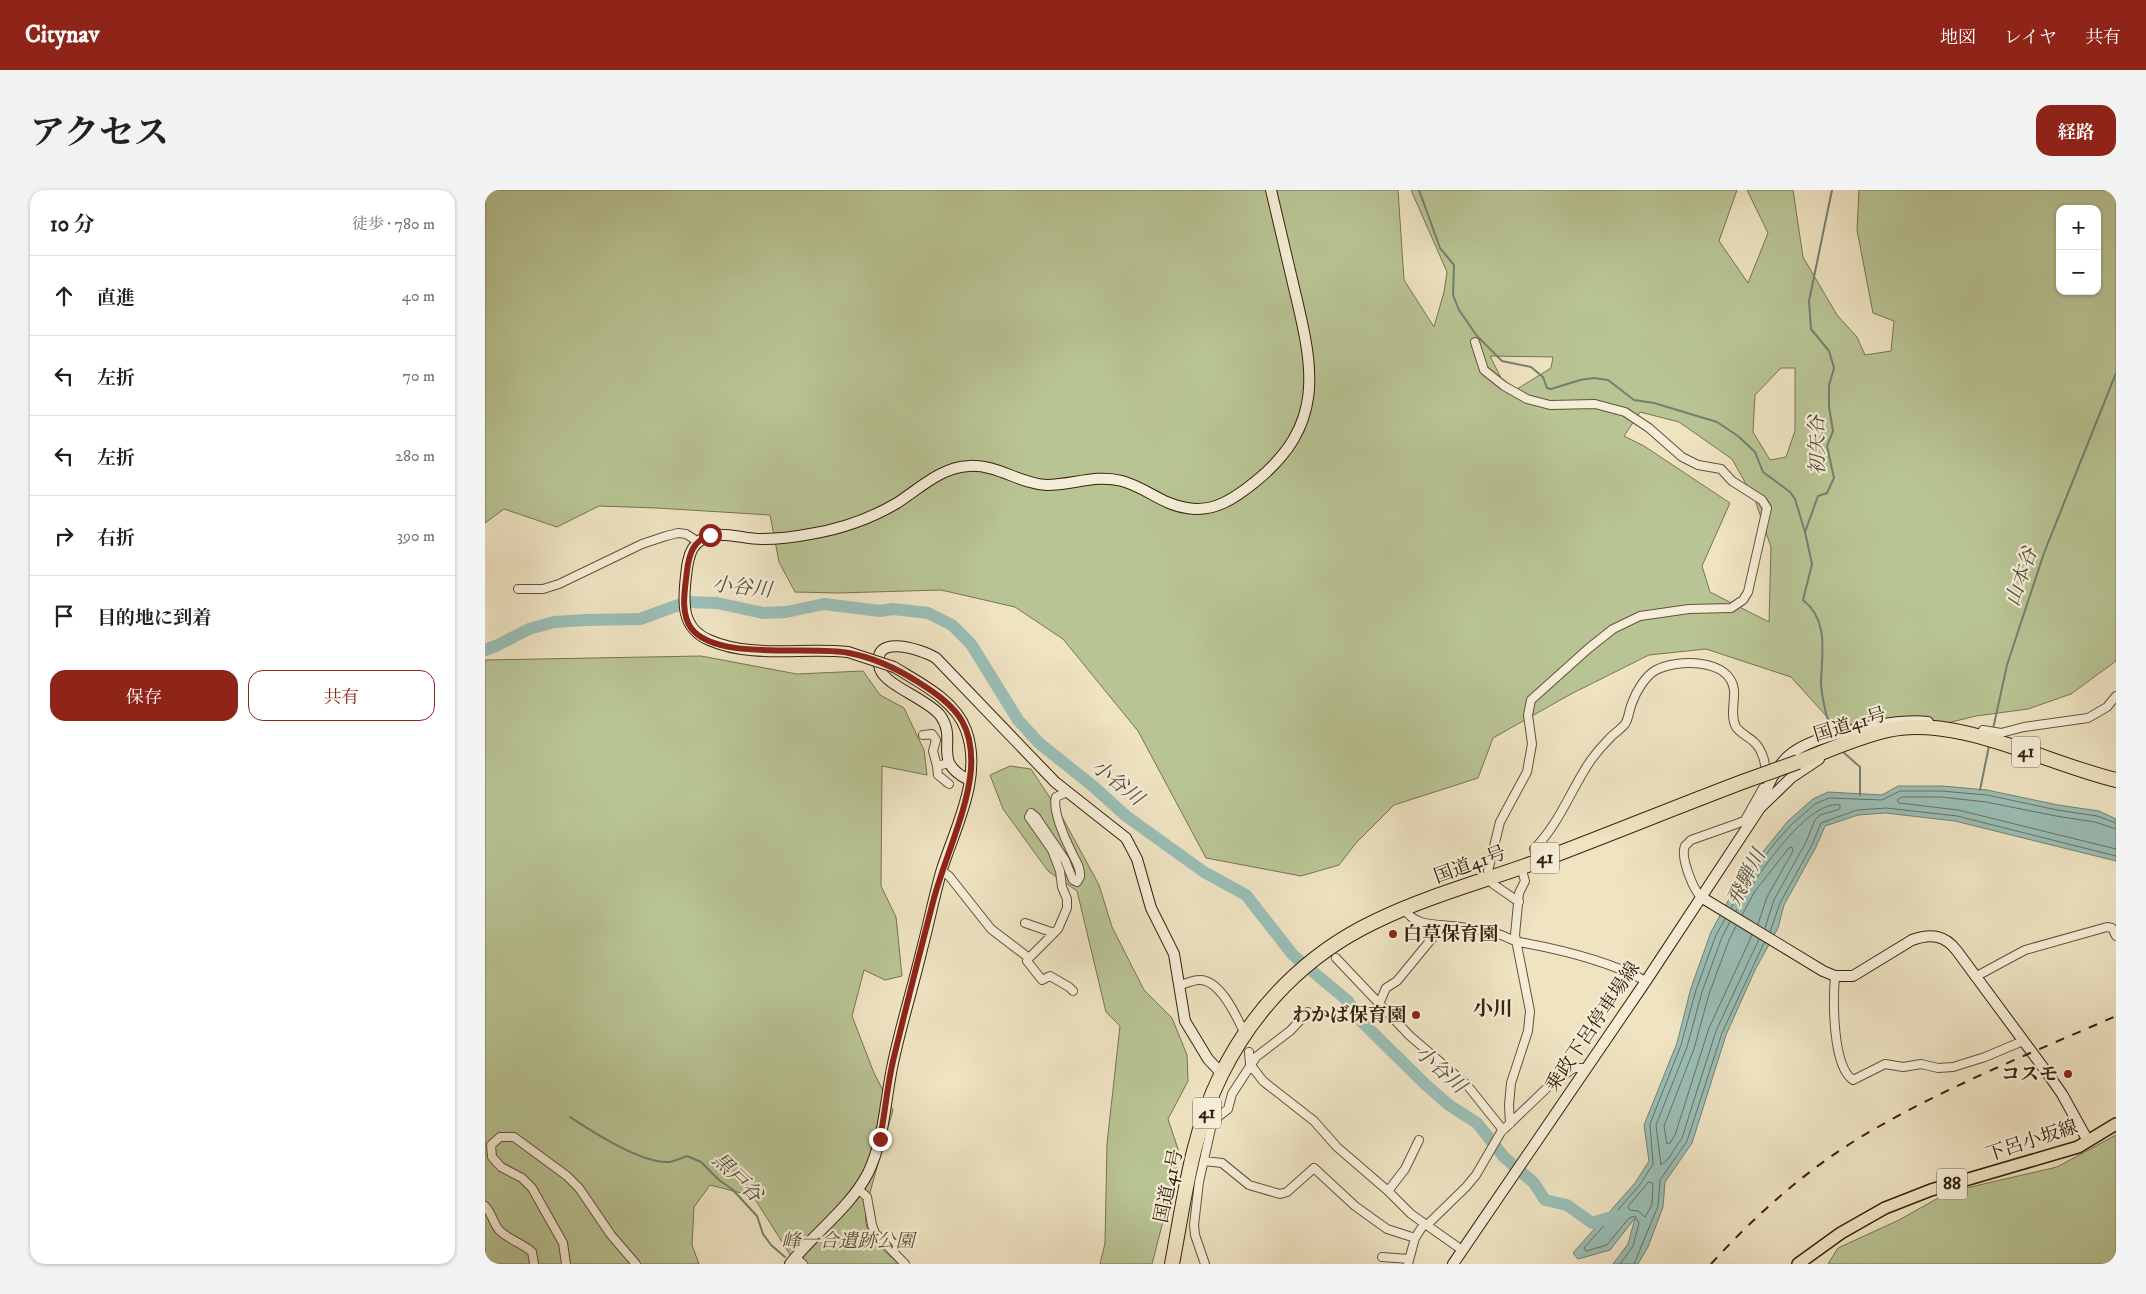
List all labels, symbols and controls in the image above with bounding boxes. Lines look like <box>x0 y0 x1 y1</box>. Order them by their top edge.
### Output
text: Citynav <box>25 20 99 50</box>
text: 地図 <box>1940 27 1976 49</box>
text: レイヤ <box>2004 27 2057 49</box>
text: 共有 <box>2085 27 2121 49</box>
button: 経路 <box>2036 105 2116 156</box>
text: アクセス <box>30 112 169 156</box>
map controls <box>2056 205 2101 295</box>
button: + <box>2056 205 2101 250</box>
text: 10 分 <box>50 212 94 238</box>
text: 徒歩 · 780 m <box>352 214 435 234</box>
button: − <box>2056 250 2101 295</box>
icon: ahead <box>50 282 78 310</box>
text: 40 m <box>402 286 435 306</box>
text: 直進 <box>97 287 135 310</box>
icon: left <box>50 362 78 390</box>
text: 70 m <box>403 366 435 386</box>
text: 左折 <box>97 367 135 390</box>
water label: 初矢谷 <box>1805 414 1831 475</box>
icon: left <box>50 442 78 470</box>
text: 280 m <box>395 446 435 466</box>
text: 左折 <box>97 447 135 470</box>
icon: right <box>50 522 78 550</box>
route start <box>699 524 722 547</box>
text: 390 m <box>397 526 435 546</box>
text: 右折 <box>97 527 135 550</box>
water label: 山本谷 <box>2000 544 2044 609</box>
water label: 小谷川 <box>711 572 775 604</box>
icon: arrive <box>50 602 78 630</box>
text: 目的地に到着 <box>97 607 211 630</box>
button: 保存 <box>50 670 238 721</box>
button: 共有 <box>248 670 435 721</box>
street label: 国道41号 <box>1811 703 1889 747</box>
road number: 41 <box>2012 736 2040 768</box>
water label: 小谷川 <box>1086 754 1150 813</box>
street label: 国道41号 <box>1431 841 1509 889</box>
road number: 41 <box>1531 842 1559 874</box>
water label: 飛騨川 <box>1722 844 1773 910</box>
place label: 白草保育園 <box>1403 923 1498 946</box>
marker: 白草保育園 <box>1387 928 1399 940</box>
street label: 乗政下呂停車場線 <box>1541 958 1645 1096</box>
district label: 小川 <box>1473 997 1513 1022</box>
place label: わかば保育園 <box>1292 1004 1406 1027</box>
marker: わかば保育園 <box>1410 1009 1422 1021</box>
water label: 小谷川 <box>1409 1041 1472 1101</box>
place label: コスモ <box>2001 1063 2058 1086</box>
marker: コスモ <box>2062 1068 2074 1080</box>
road number: 41 <box>1193 1098 1221 1128</box>
street label: 下呂小坂線 <box>1983 1115 2081 1167</box>
route end <box>869 1128 892 1151</box>
street label: 国道41号 <box>1150 1147 1188 1225</box>
water label: 黒戸谷 <box>707 1148 768 1209</box>
road number: 88 <box>1937 1169 1967 1200</box>
park label: 峰一合遺跡公園 <box>781 1230 917 1253</box>

